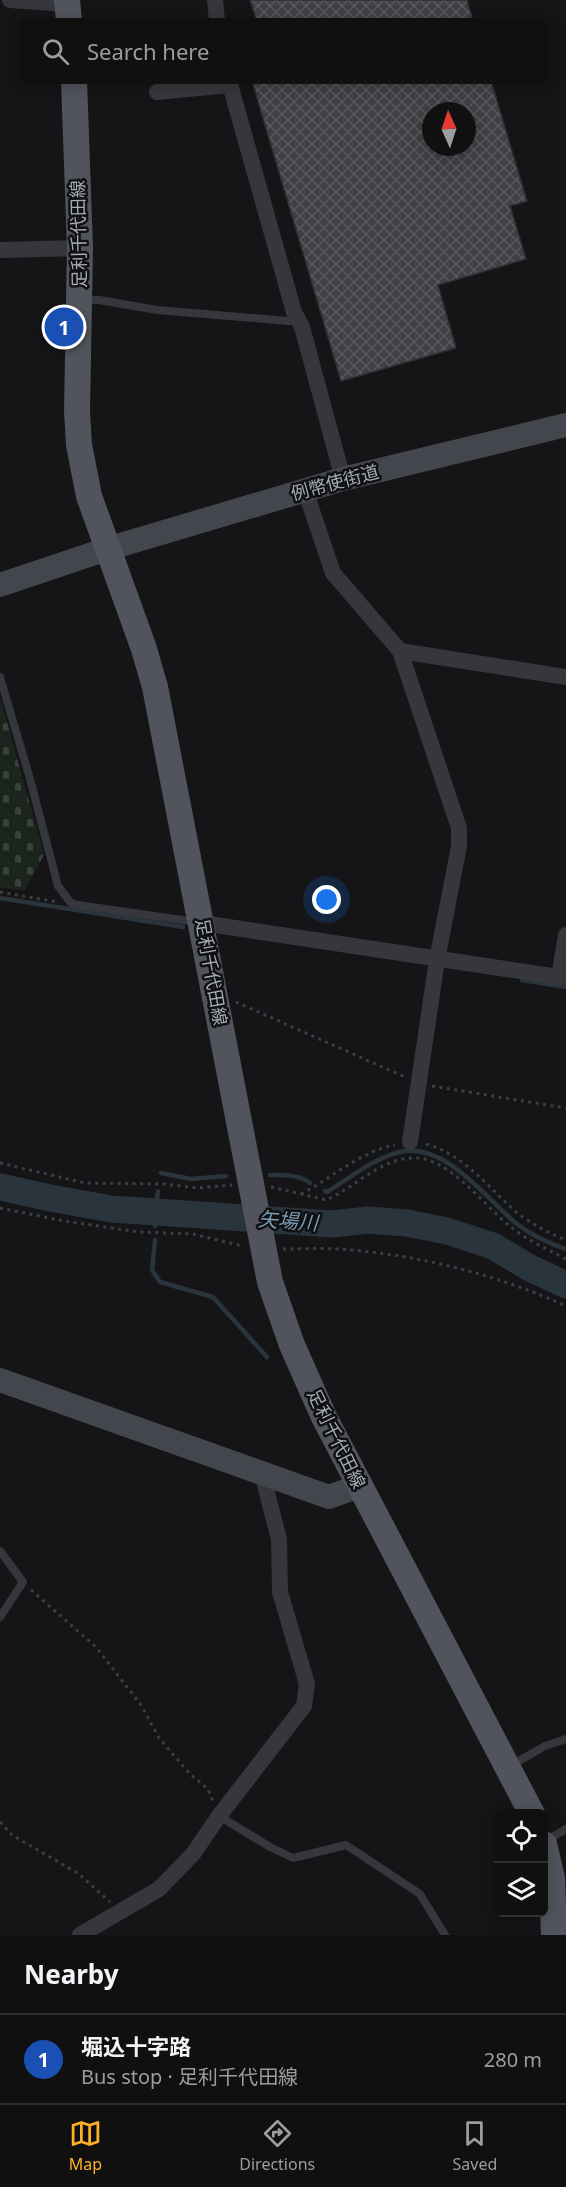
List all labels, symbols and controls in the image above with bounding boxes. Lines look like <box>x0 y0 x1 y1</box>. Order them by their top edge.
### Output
search box <box>18 18 548 84</box>
icon: search <box>39 35 72 68</box>
text: Search here <box>87 36 209 66</box>
north arrow <box>422 102 476 156</box>
street label: 足利千代田線 <box>65 180 91 288</box>
pin: 1 <box>44 304 84 350</box>
street label: 例幣使街道 <box>288 459 381 505</box>
your location <box>312 885 341 914</box>
street label: 足利千代田線 <box>191 917 233 1027</box>
water label: 矢場川 <box>257 1205 321 1236</box>
street label: 足利千代田線 <box>302 1385 371 1492</box>
map controls <box>494 1809 548 1917</box>
button: locate <box>494 1809 548 1863</box>
button: layers <box>494 1863 548 1917</box>
text: Nearby <box>24 1956 119 1992</box>
text: 堀込十字路 <box>81 2031 191 2061</box>
text: 1 <box>38 2046 49 2073</box>
text: 280 m <box>484 2046 542 2073</box>
text: Bus stop · 足利千代田線 <box>81 2063 298 2090</box>
tab: Map <box>69 2117 102 2175</box>
tab: Directions <box>239 2117 315 2175</box>
tab: Saved <box>453 2117 497 2175</box>

